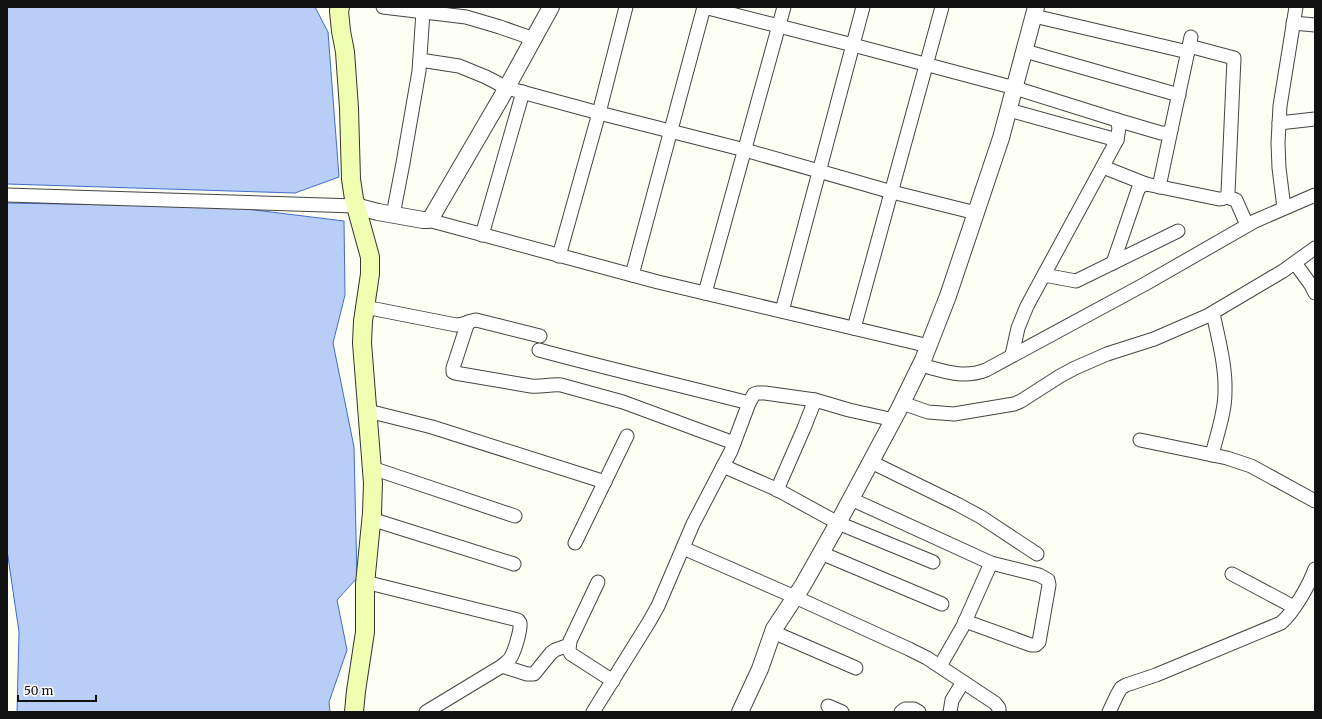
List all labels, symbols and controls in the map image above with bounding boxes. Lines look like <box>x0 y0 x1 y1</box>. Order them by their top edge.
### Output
scale bar <box>18 677 96 703</box>
text: 50 m <box>24 683 53 698</box>

